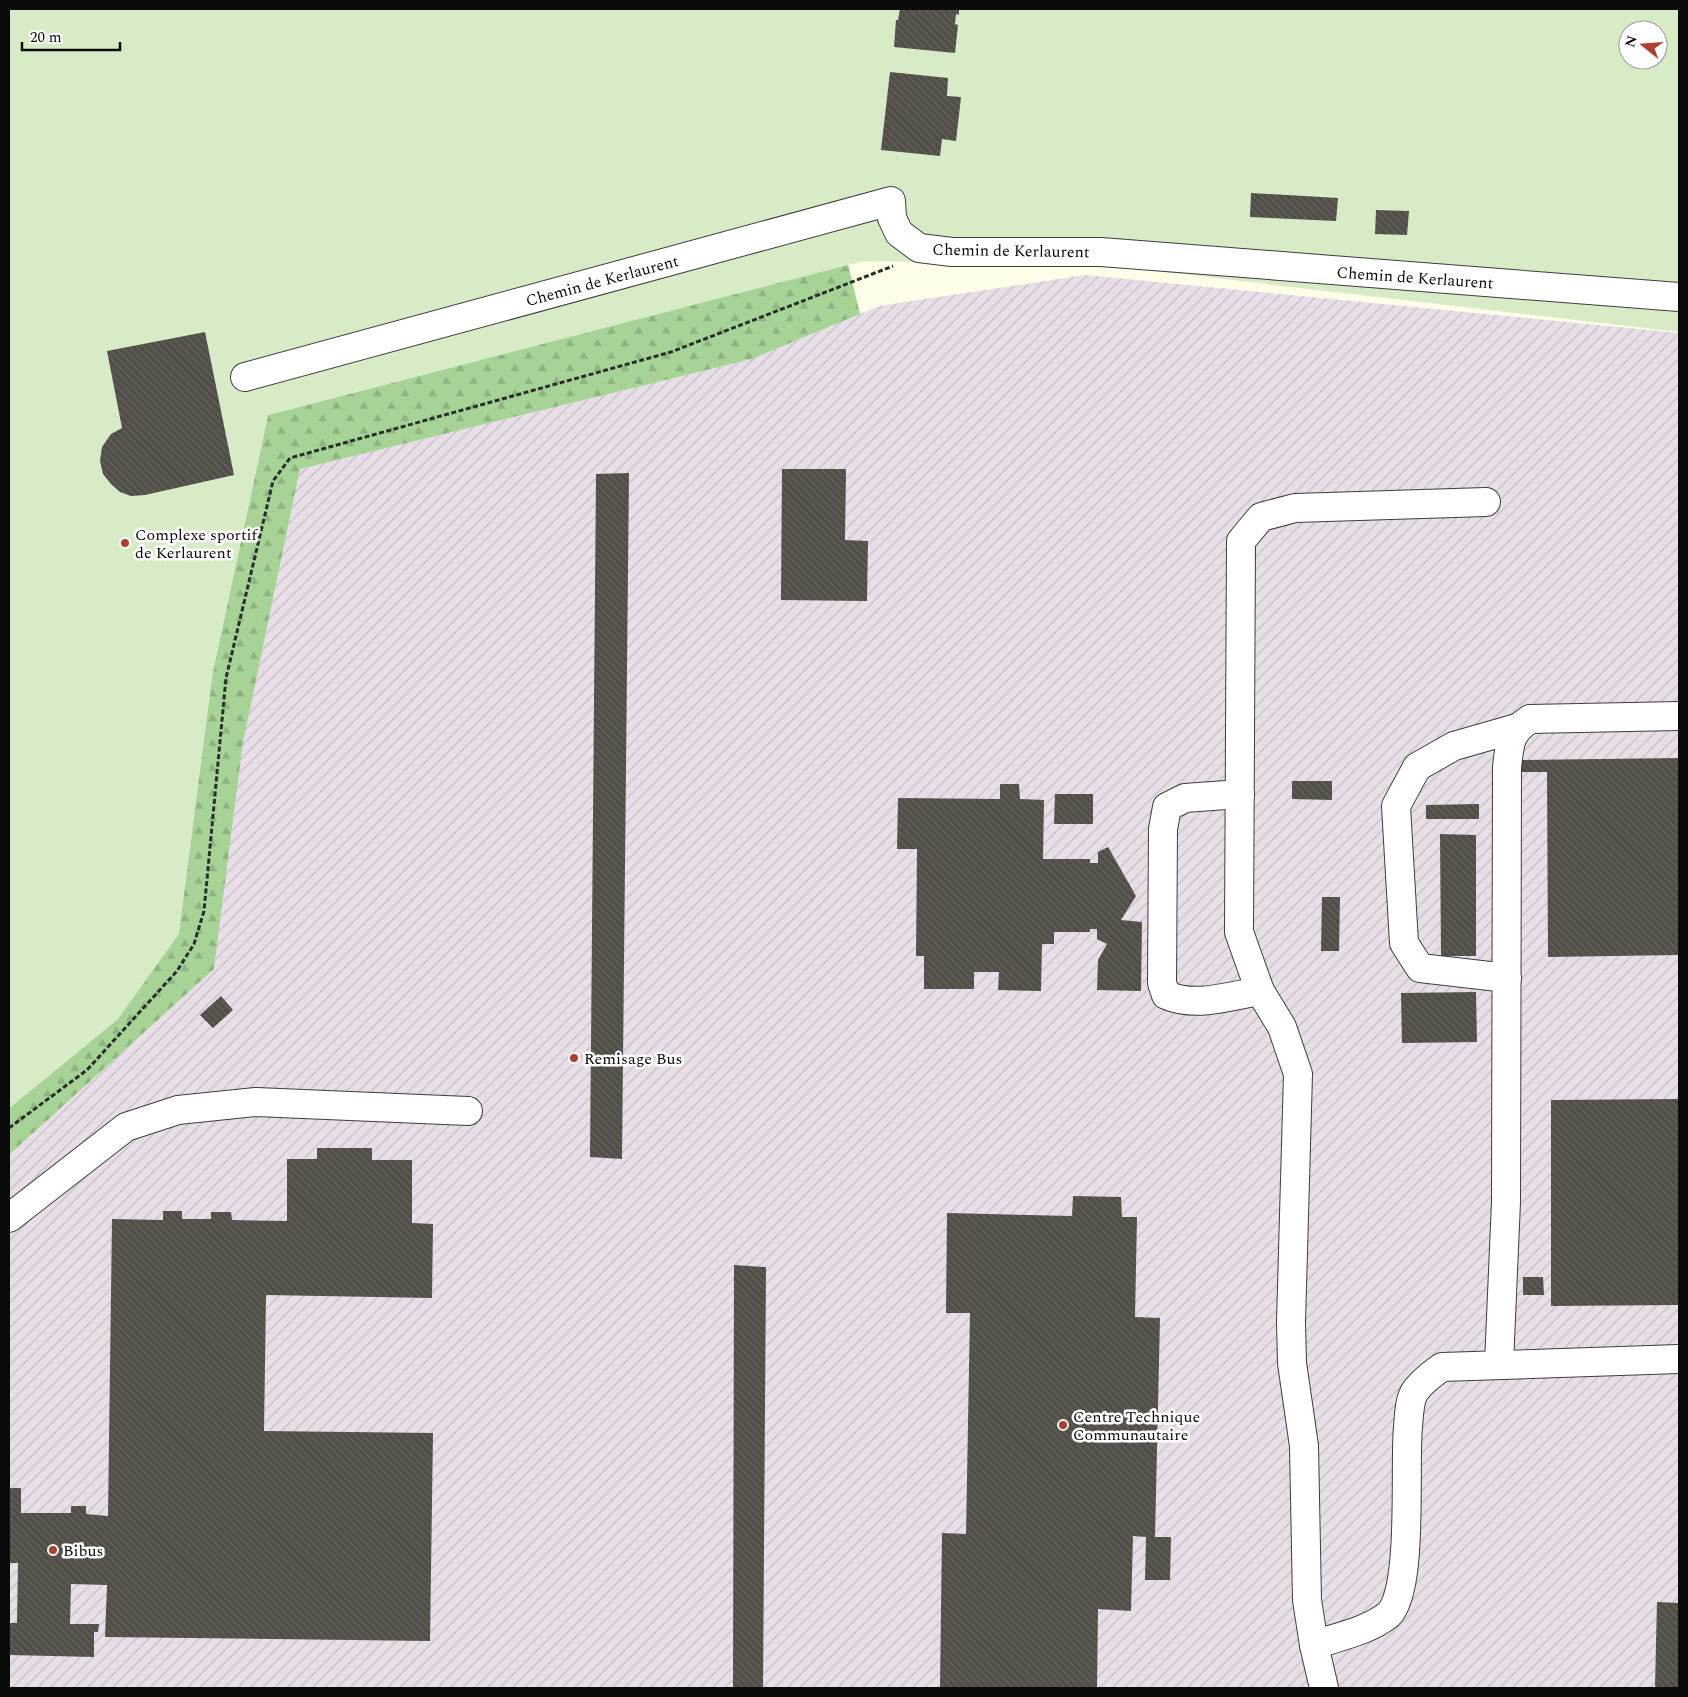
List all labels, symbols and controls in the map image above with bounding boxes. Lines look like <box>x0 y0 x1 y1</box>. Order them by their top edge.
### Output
scale bar <box>22 20 120 52</box>
north arrow <box>1618 20 1668 70</box>
text: 20 m <box>30 26 62 49</box>
text: N <box>1619 33 1643 50</box>
street label: Chemin de Kerlaurent <box>932 238 1090 264</box>
street label: Chemin de Kerlaurent <box>523 249 682 313</box>
street label: Chemin de Kerlaurent <box>1336 261 1495 295</box>
place label: Complexe sportif de Kerlaurent <box>135 523 259 565</box>
marker: Complexe sportif de Kerlaurent <box>119 537 131 549</box>
place label: Remisage Bus <box>584 1047 682 1071</box>
marker: Remisage Bus <box>568 1052 580 1064</box>
place label: Centre Technique Communautaire <box>1073 1405 1200 1447</box>
marker: Centre Technique Communautaire <box>1057 1419 1069 1431</box>
place label: Bibus <box>63 1539 103 1563</box>
marker: Bibus <box>47 1544 59 1556</box>

